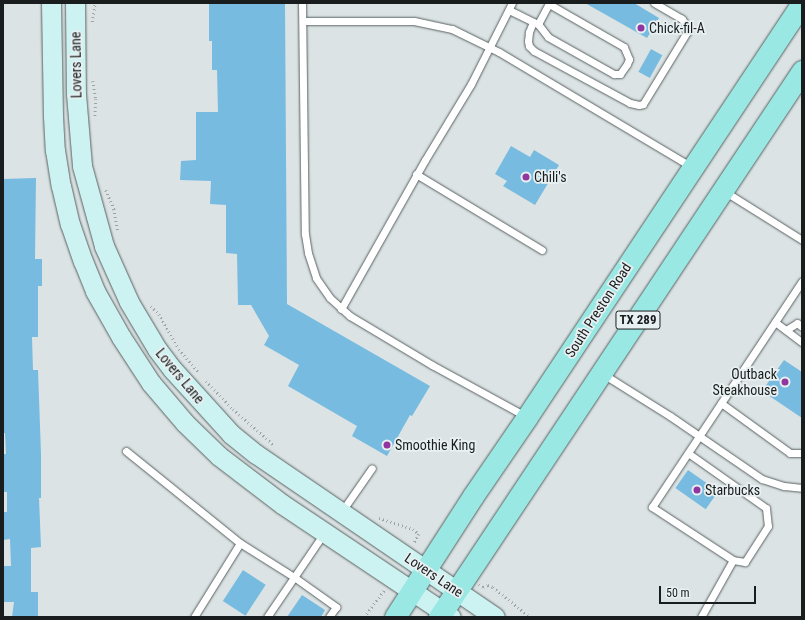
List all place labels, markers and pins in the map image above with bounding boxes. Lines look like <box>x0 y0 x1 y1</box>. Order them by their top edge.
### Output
place label: Chick-fil-A <box>649 20 705 36</box>
marker: Chick-fil-A <box>636 23 646 33</box>
place label: Chili's <box>534 169 567 185</box>
marker: Chili's <box>521 172 531 182</box>
place label: Outback Steakhouse <box>713 366 777 398</box>
marker: Outback Steakhouse <box>780 377 790 387</box>
place label: Smoothie King <box>395 437 475 453</box>
marker: Smoothie King <box>382 440 392 450</box>
place label: Starbucks <box>705 482 760 498</box>
marker: Starbucks <box>692 485 702 495</box>

